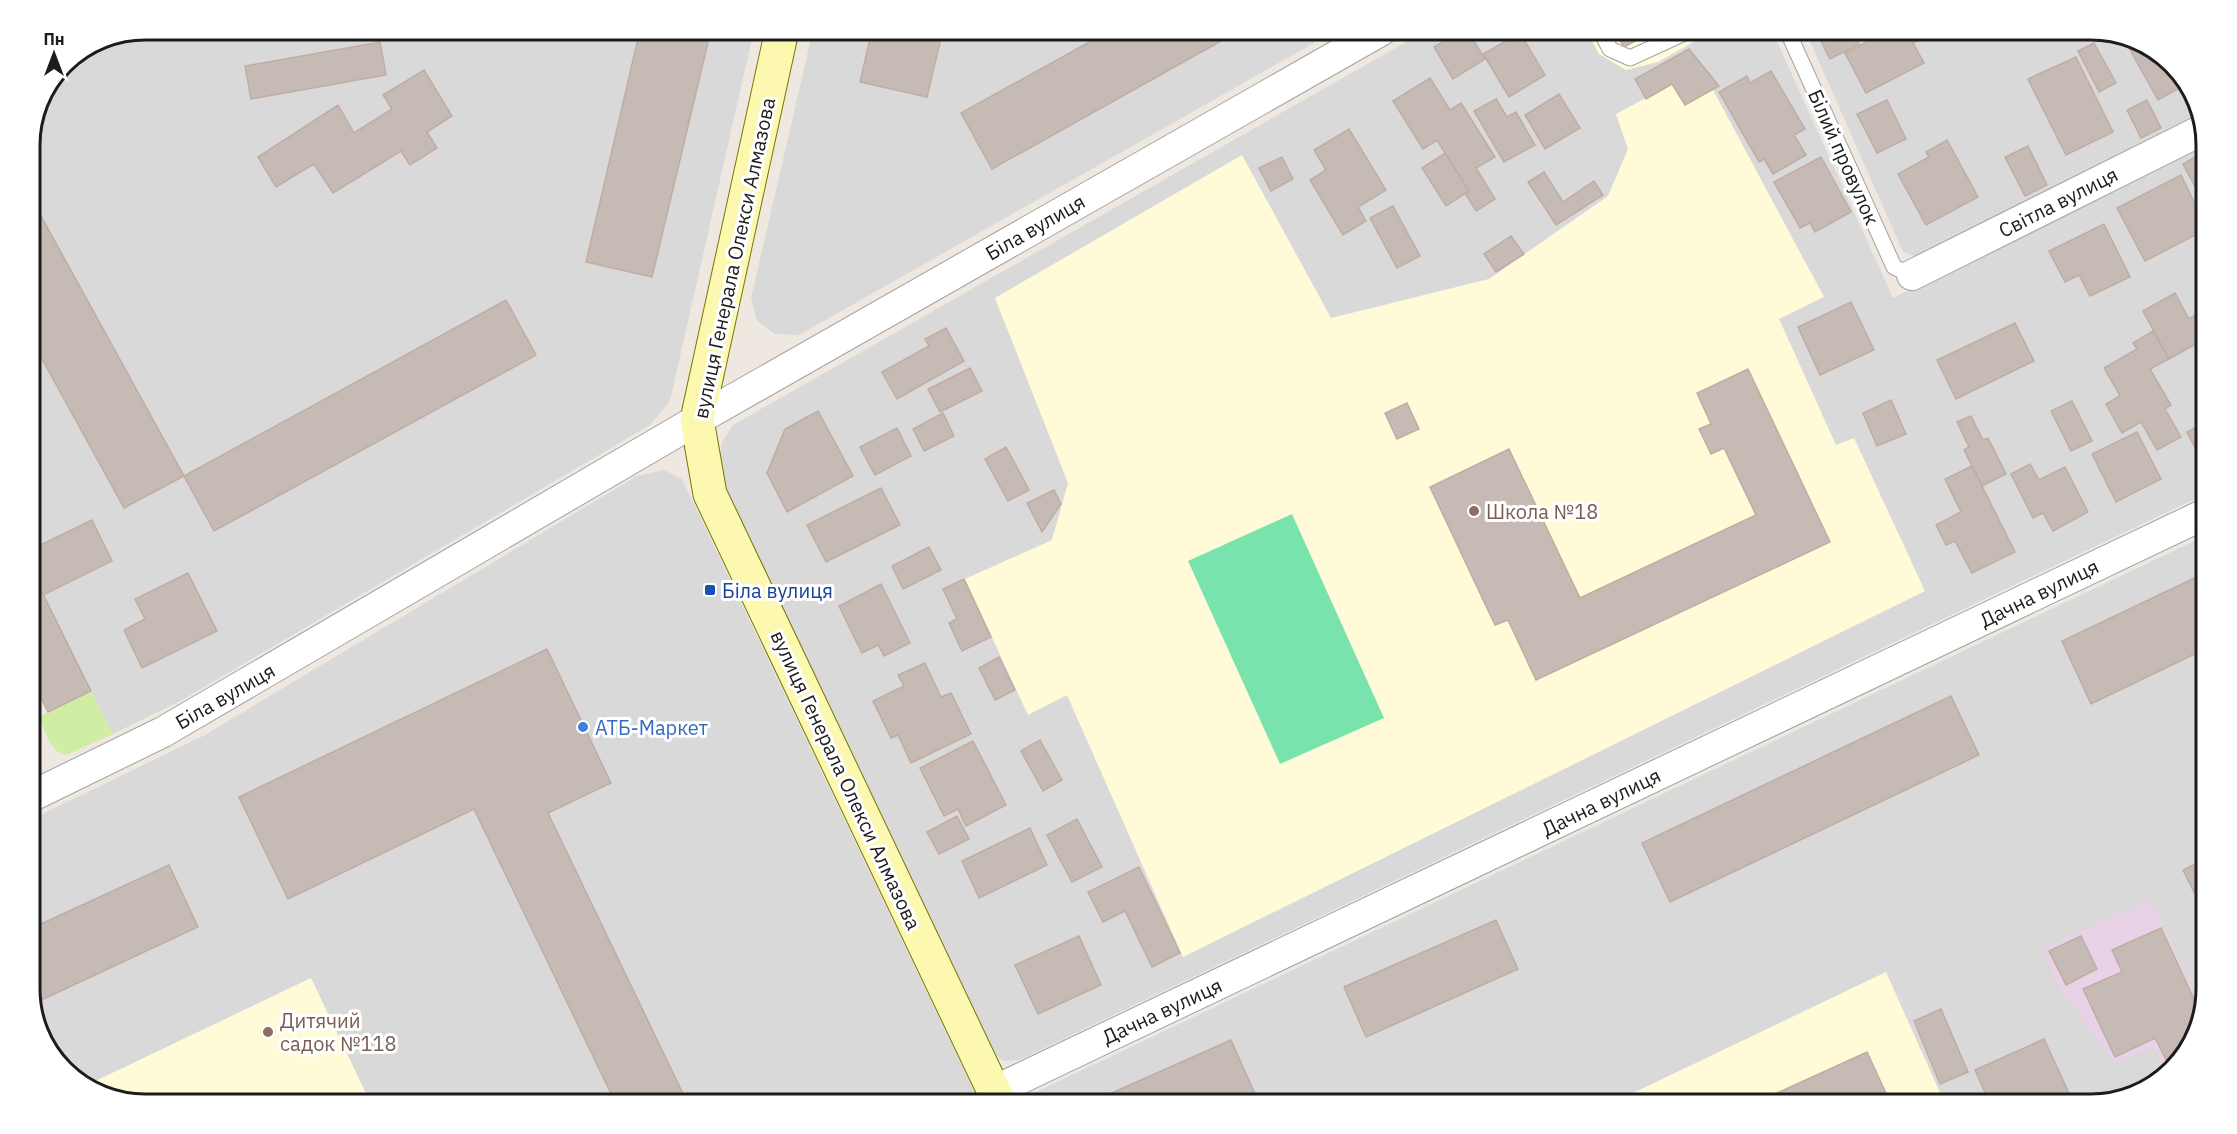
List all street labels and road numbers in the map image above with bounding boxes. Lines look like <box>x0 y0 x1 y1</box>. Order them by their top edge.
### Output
street label: Білий провулок <box>1802 85 1886 229</box>
street label: вулиця Генерала Олекси Алмазова <box>687 95 781 421</box>
street label: Світла вулиця <box>1994 160 2122 244</box>
street label: Біла вулиця <box>980 188 1090 266</box>
street label: Дачна вулиця <box>1975 553 2103 633</box>
street label: вулиця Генерала Олекси Алмазова <box>765 626 928 934</box>
street label: Біла вулиця <box>170 657 280 735</box>
street label: Дачна вулиця <box>1537 762 1665 842</box>
street label: Дачна вулиця <box>1098 971 1226 1051</box>

